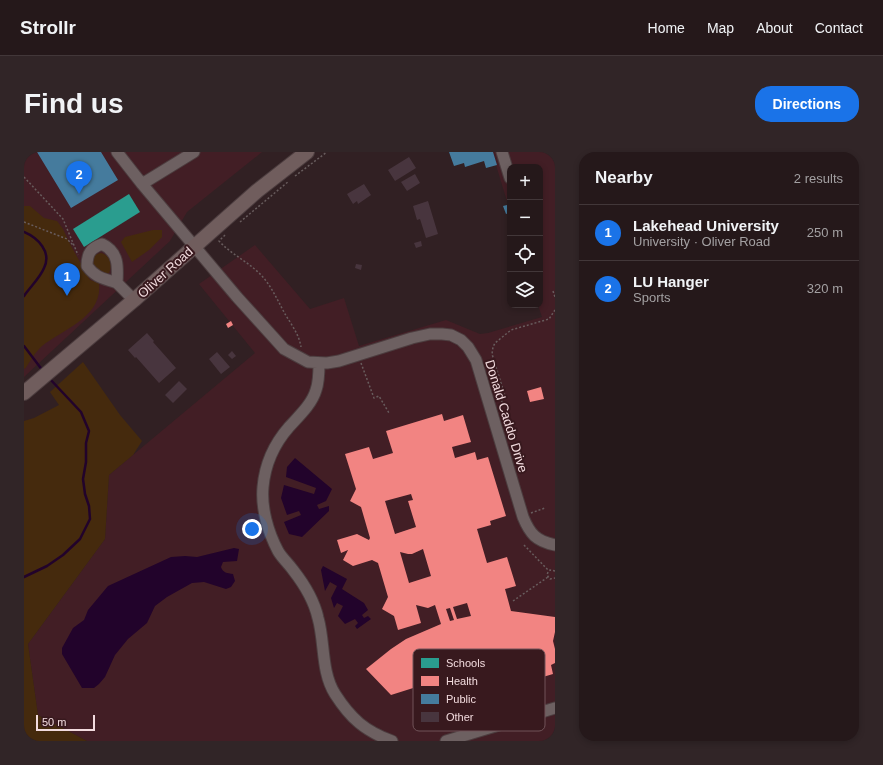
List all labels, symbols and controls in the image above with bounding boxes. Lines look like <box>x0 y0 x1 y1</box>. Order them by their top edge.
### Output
text: Strollr <box>20 17 76 38</box>
text: Home <box>648 20 685 36</box>
text: Map <box>707 20 734 36</box>
text: About <box>756 20 793 36</box>
text: Contact <box>815 20 863 36</box>
button: Directions <box>755 86 859 122</box>
text: Find us <box>24 88 124 119</box>
pin: 2 <box>66 161 92 194</box>
map controls <box>507 164 543 308</box>
button: + <box>507 164 543 200</box>
text: Nearby <box>595 168 653 187</box>
text: 2 results <box>794 171 843 186</box>
button: − <box>507 200 543 236</box>
text: Lakehead University <box>633 217 779 234</box>
text: 1 <box>604 225 612 240</box>
text: 250 m <box>807 225 843 240</box>
text: University · Oliver Road <box>633 234 770 249</box>
button: locate <box>507 236 543 272</box>
street label: Oliver Road <box>135 244 196 301</box>
pin: 1 <box>54 263 80 296</box>
button: layers <box>507 272 543 308</box>
text: LU Hanger <box>633 273 709 290</box>
text: 2 <box>604 281 612 296</box>
text: 320 m <box>807 281 843 296</box>
text: Sports <box>633 290 671 305</box>
street label: Donald Caddo Drive <box>482 358 531 474</box>
your location <box>242 519 262 539</box>
legend <box>413 649 545 731</box>
text: Schools <box>446 657 486 669</box>
text: Health <box>446 675 478 687</box>
text: Public <box>446 693 476 705</box>
text: Other <box>446 711 474 723</box>
scale bar <box>36 713 95 732</box>
text: 50 m <box>42 716 66 728</box>

